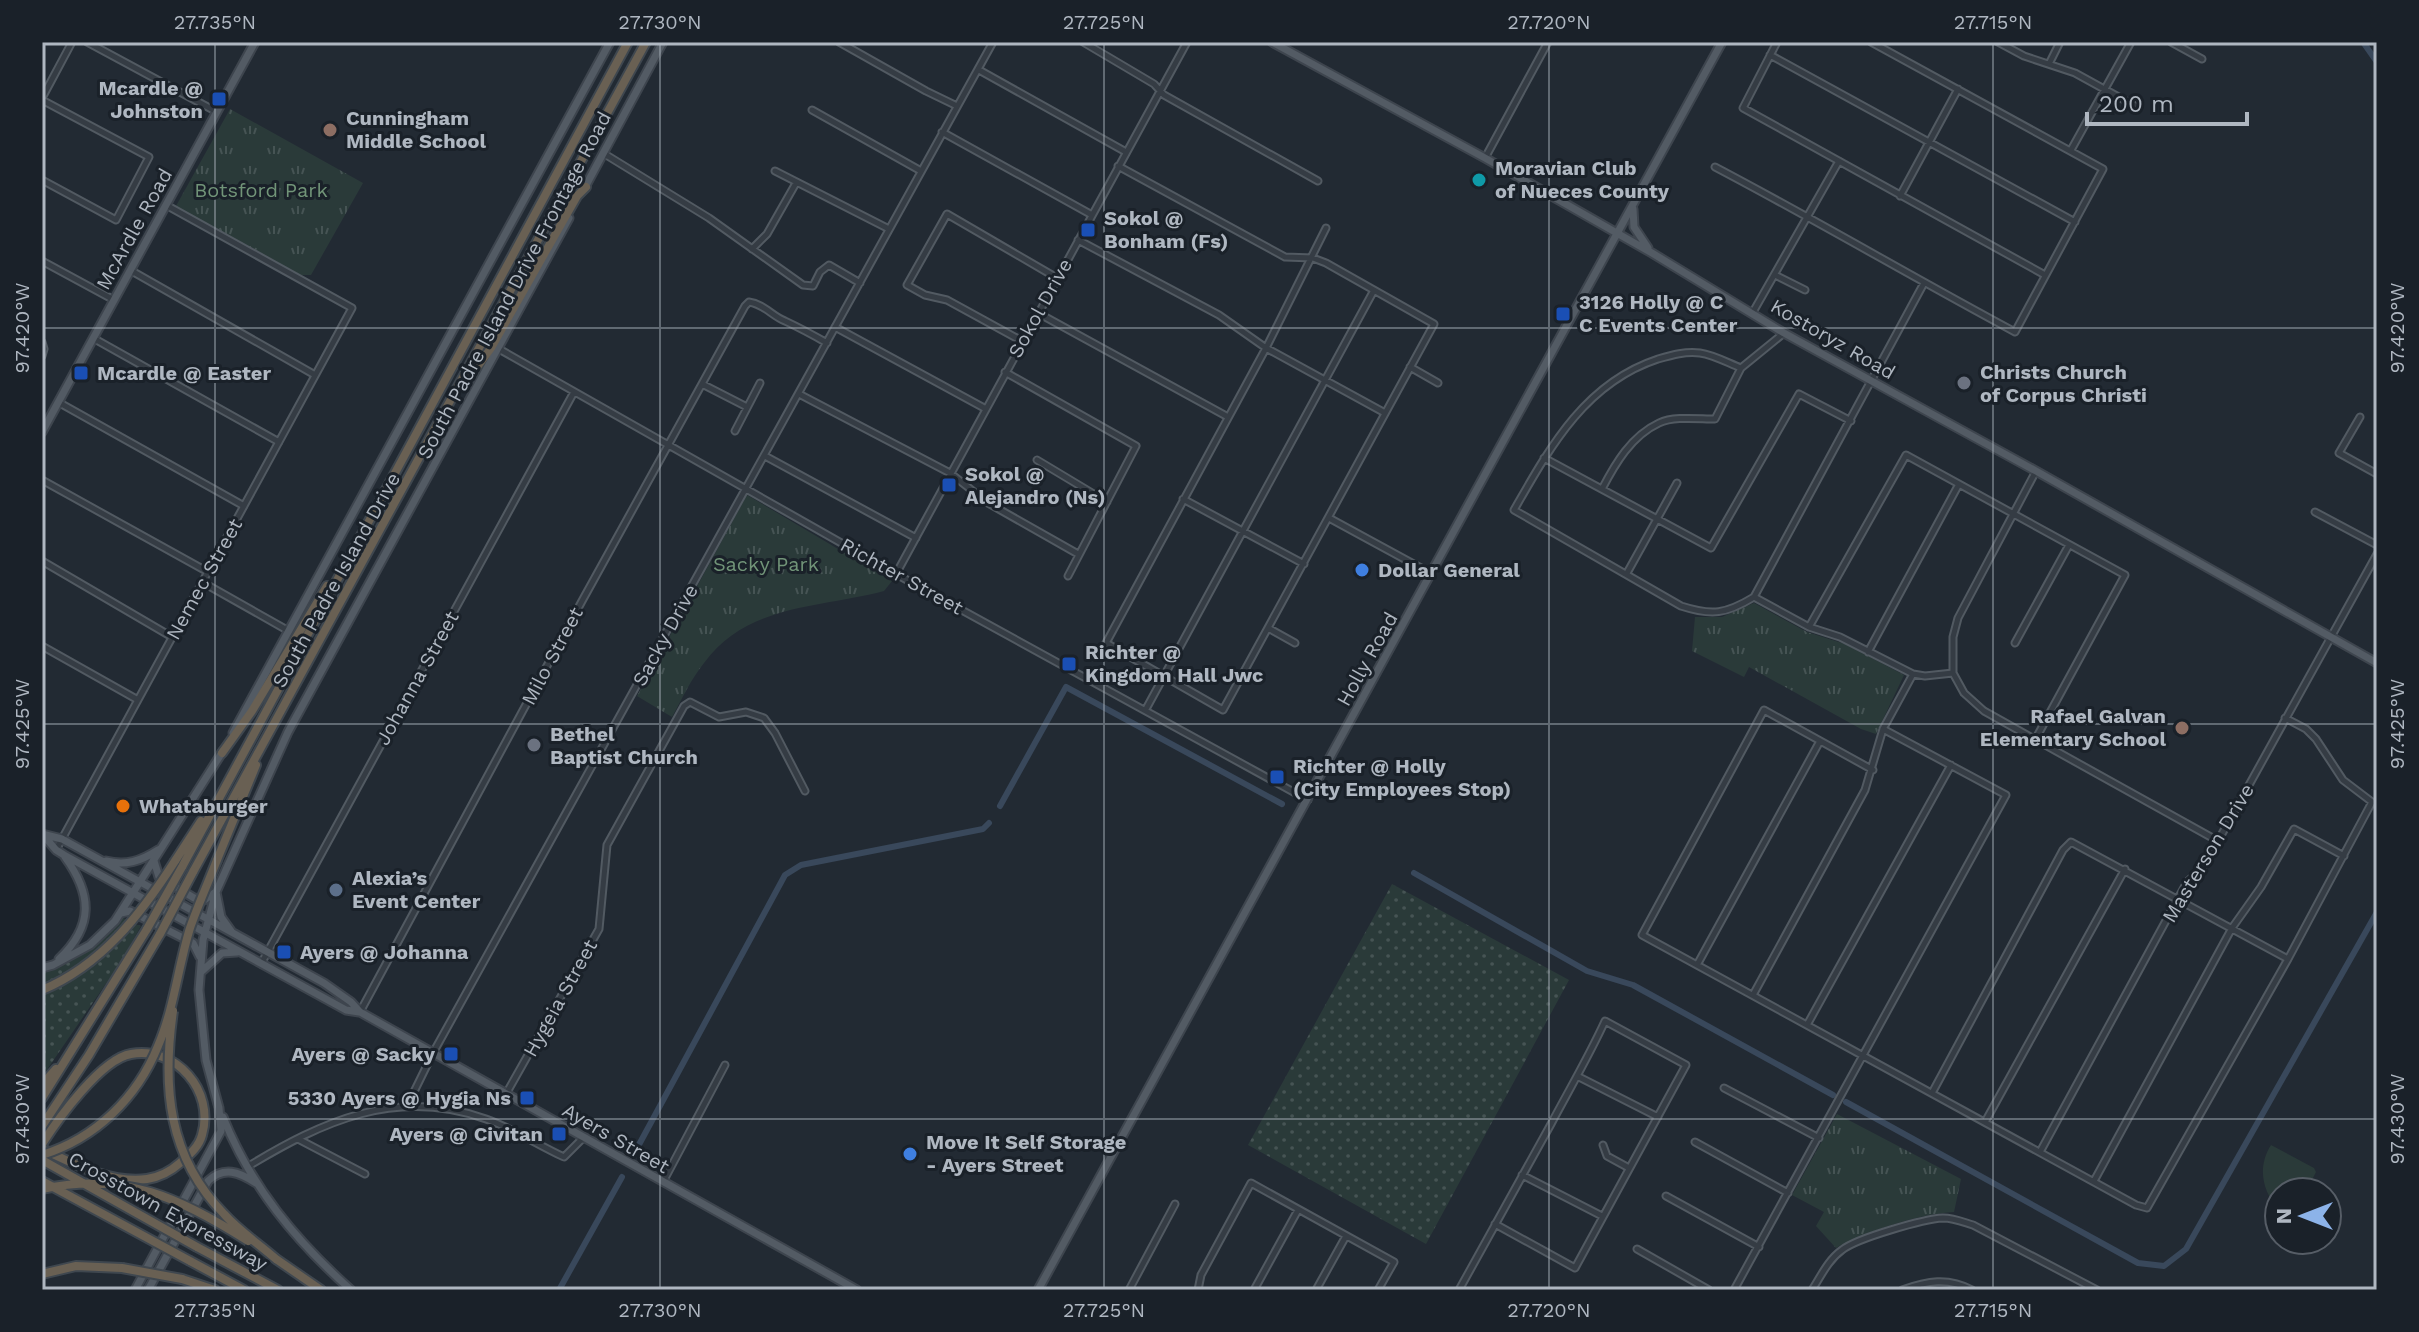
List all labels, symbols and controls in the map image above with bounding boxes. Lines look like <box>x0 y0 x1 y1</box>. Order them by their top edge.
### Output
text: 27.735°N <box>174 10 256 34</box>
text: 27.730°N <box>618 10 702 34</box>
text: 27.725°N <box>1063 10 1145 34</box>
text: 27.720°N <box>1507 10 1591 34</box>
text: 27.715°N <box>1954 10 2032 34</box>
place label: Mcardle @ Johnston <box>98 76 203 123</box>
scale bar <box>2087 76 2247 126</box>
marker: Mcardle @ Johnston <box>210 90 228 108</box>
text: 200 m <box>2099 90 2174 118</box>
place label: Cunningham Middle School <box>346 106 487 153</box>
street label: South Padre Island Drive Frontage Road <box>412 107 616 463</box>
marker: Cunningham Middle School <box>321 121 339 139</box>
place label: Moravian Club of Nueces County <box>1495 156 1670 203</box>
street label: McArdle Road <box>91 164 177 294</box>
marker: Moravian Club of Nueces County <box>1470 171 1488 189</box>
park label: Botsford Park <box>194 178 328 202</box>
place label: Sokol @ Bonham (Fs) <box>1104 206 1228 253</box>
marker: Sokol @ Bonham (Fs) <box>1079 221 1097 239</box>
street label: Sokol Drive <box>1003 254 1077 362</box>
text: 97.420°W <box>10 282 34 374</box>
text: 97.420°W <box>2385 282 2409 374</box>
place label: 3126 Holly @ C C Events Center <box>1579 290 1738 337</box>
street label: Kostoryz Road <box>1766 294 1900 384</box>
marker: 3126 Holly @ C C Events Center <box>1554 305 1572 323</box>
place label: Christs Church of Corpus Christi <box>1980 360 2147 407</box>
place label: Mcardle @ Easter <box>97 361 271 385</box>
marker: Mcardle @ Easter <box>72 364 90 382</box>
marker: Christs Church of Corpus Christi <box>1955 374 1973 392</box>
place label: Sokol @ Alejandro (Ns) <box>965 462 1106 509</box>
street label: South Padre Island Drive <box>267 468 405 692</box>
marker: Sokol @ Alejandro (Ns) <box>940 476 958 494</box>
street label: Nemec Street <box>161 514 247 644</box>
street label: Richter Street <box>836 532 968 620</box>
park label: Sacky Park <box>713 552 819 576</box>
place label: Dollar General <box>1378 558 1520 582</box>
marker: Dollar General <box>1353 561 1371 579</box>
street label: Sacky Drive <box>627 580 703 690</box>
street label: Milo Street <box>516 602 588 709</box>
street label: Johanna Street <box>370 606 464 749</box>
street label: Holly Road <box>1331 608 1403 710</box>
place label: Richter @ Kingdom Hall Jwc <box>1085 640 1263 687</box>
marker: Richter @ Kingdom Hall Jwc <box>1060 655 1078 673</box>
text: 97.425°W <box>10 679 34 769</box>
text: 97.425°W <box>2385 679 2409 769</box>
place label: Rafael Galvan Elementary School <box>1980 704 2166 751</box>
marker: Rafael Galvan Elementary School <box>2173 719 2191 737</box>
place label: Bethel Baptist Church <box>550 722 698 769</box>
marker: Bethel Baptist Church <box>525 736 543 754</box>
place label: Richter @ Holly (City Employees Stop) <box>1293 754 1511 801</box>
marker: Richter @ Holly (City Employees Stop) <box>1268 768 1286 786</box>
street label: Masterson Drive <box>2157 779 2259 927</box>
place label: Whataburger <box>139 794 268 818</box>
marker: Whataburger <box>114 797 132 815</box>
place label: Alexia’s Event Center <box>352 866 481 913</box>
marker: Alexia’s Event Center <box>327 881 345 899</box>
street label: Hygeia Street <box>518 935 602 1061</box>
place label: Ayers @ Johanna <box>300 940 469 964</box>
marker: Ayers @ Johanna <box>275 943 293 961</box>
place label: Ayers @ Sacky <box>292 1042 436 1066</box>
marker: Ayers @ Sacky <box>442 1045 460 1063</box>
text: 97.430°W <box>10 1073 34 1165</box>
text: 97.430°W <box>2385 1073 2409 1165</box>
place label: 5330 Ayers @ Hygia Ns <box>288 1086 511 1110</box>
marker: 5330 Ayers @ Hygia Ns <box>518 1089 536 1107</box>
street label: Ayers Street <box>558 1098 674 1179</box>
place label: Ayers @ Civitan <box>390 1122 543 1146</box>
marker: Ayers @ Civitan <box>550 1125 568 1143</box>
place label: Move It Self Storage - Ayers Street <box>926 1130 1126 1177</box>
marker: Move It Self Storage - Ayers Street <box>901 1145 919 1163</box>
street label: Crosstown Expressway <box>64 1146 272 1276</box>
north arrow <box>2263 1176 2343 1256</box>
text: N <box>2271 1208 2296 1224</box>
text: 27.735°N <box>174 1298 256 1322</box>
text: 27.730°N <box>618 1298 702 1322</box>
text: 27.725°N <box>1063 1298 1145 1322</box>
text: 27.720°N <box>1507 1298 1591 1322</box>
text: 27.715°N <box>1954 1298 2032 1322</box>

